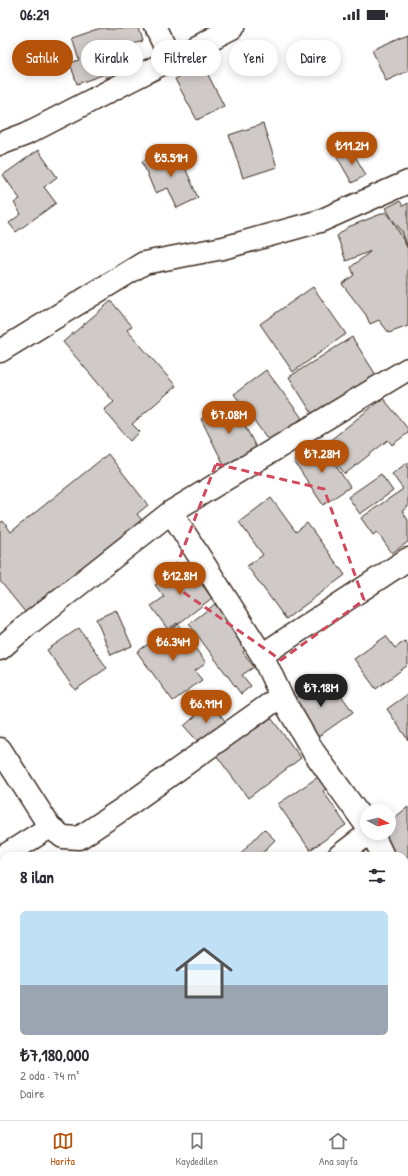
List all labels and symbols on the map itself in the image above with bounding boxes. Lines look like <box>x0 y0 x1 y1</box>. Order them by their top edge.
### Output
pin: ₺11.2M <box>319 132 385 166</box>
pin: ₺5.51M <box>138 144 204 178</box>
pin: ₺7.08M <box>196 401 262 435</box>
pin: ₺7.28M <box>289 440 355 474</box>
pin: ₺12.8M <box>147 562 213 596</box>
pin: ₺6.34M <box>140 628 206 662</box>
pin: ₺7.18M <box>288 674 354 708</box>
pin: ₺6.91M <box>173 690 239 724</box>
north arrow <box>360 804 396 840</box>

